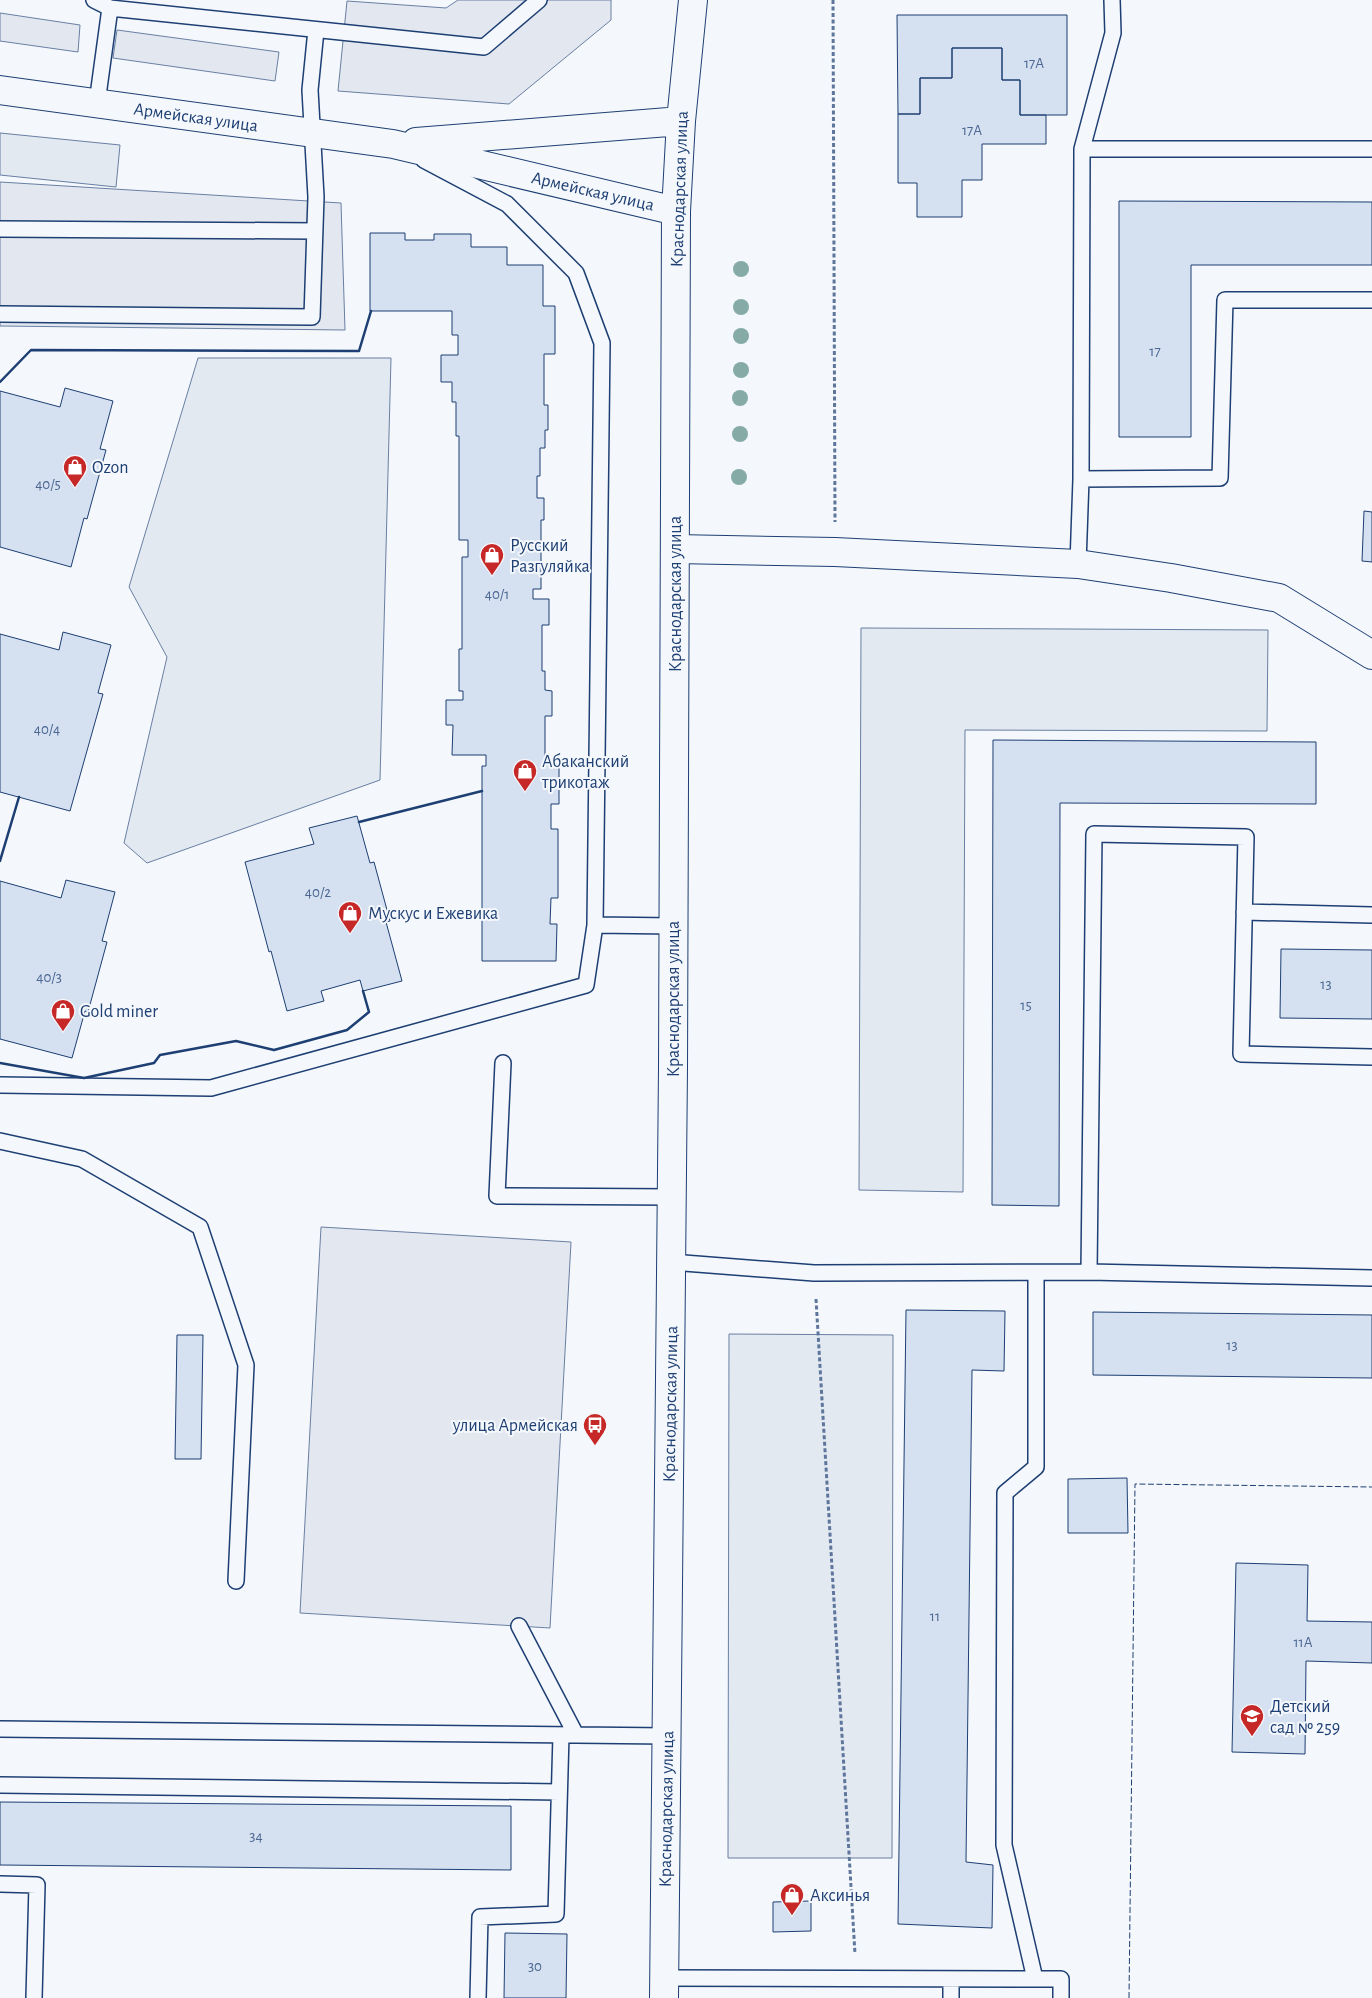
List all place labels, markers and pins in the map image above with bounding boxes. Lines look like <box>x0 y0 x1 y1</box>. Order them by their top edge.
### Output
shop icon: Ozon <box>62 454 88 488</box>
place label: Ozon <box>92 459 129 477</box>
place label: Русский Разгуляйка <box>510 537 590 576</box>
shop icon: Русский Разгуляйка <box>479 542 505 576</box>
place label: Абаканский трикотаж <box>541 752 629 792</box>
shop icon: Абаканский трикотаж <box>512 758 538 792</box>
shop icon: Мускус и Ежевика <box>337 900 363 934</box>
place label: Мускус и Ежевика <box>368 905 498 923</box>
shop icon: Gold miner <box>50 998 76 1032</box>
place label: Gold miner <box>80 1003 158 1021</box>
bus stop icon: улица Армейская <box>582 1412 608 1446</box>
place label: улица Армейская <box>452 1417 578 1435</box>
place label: Детский сад № 259 <box>1270 1698 1340 1737</box>
school or university icon: Детский сад № 259 <box>1239 1703 1265 1737</box>
shop icon: Аксинья <box>779 1882 805 1916</box>
place label: Аксинья <box>810 1887 870 1905</box>

